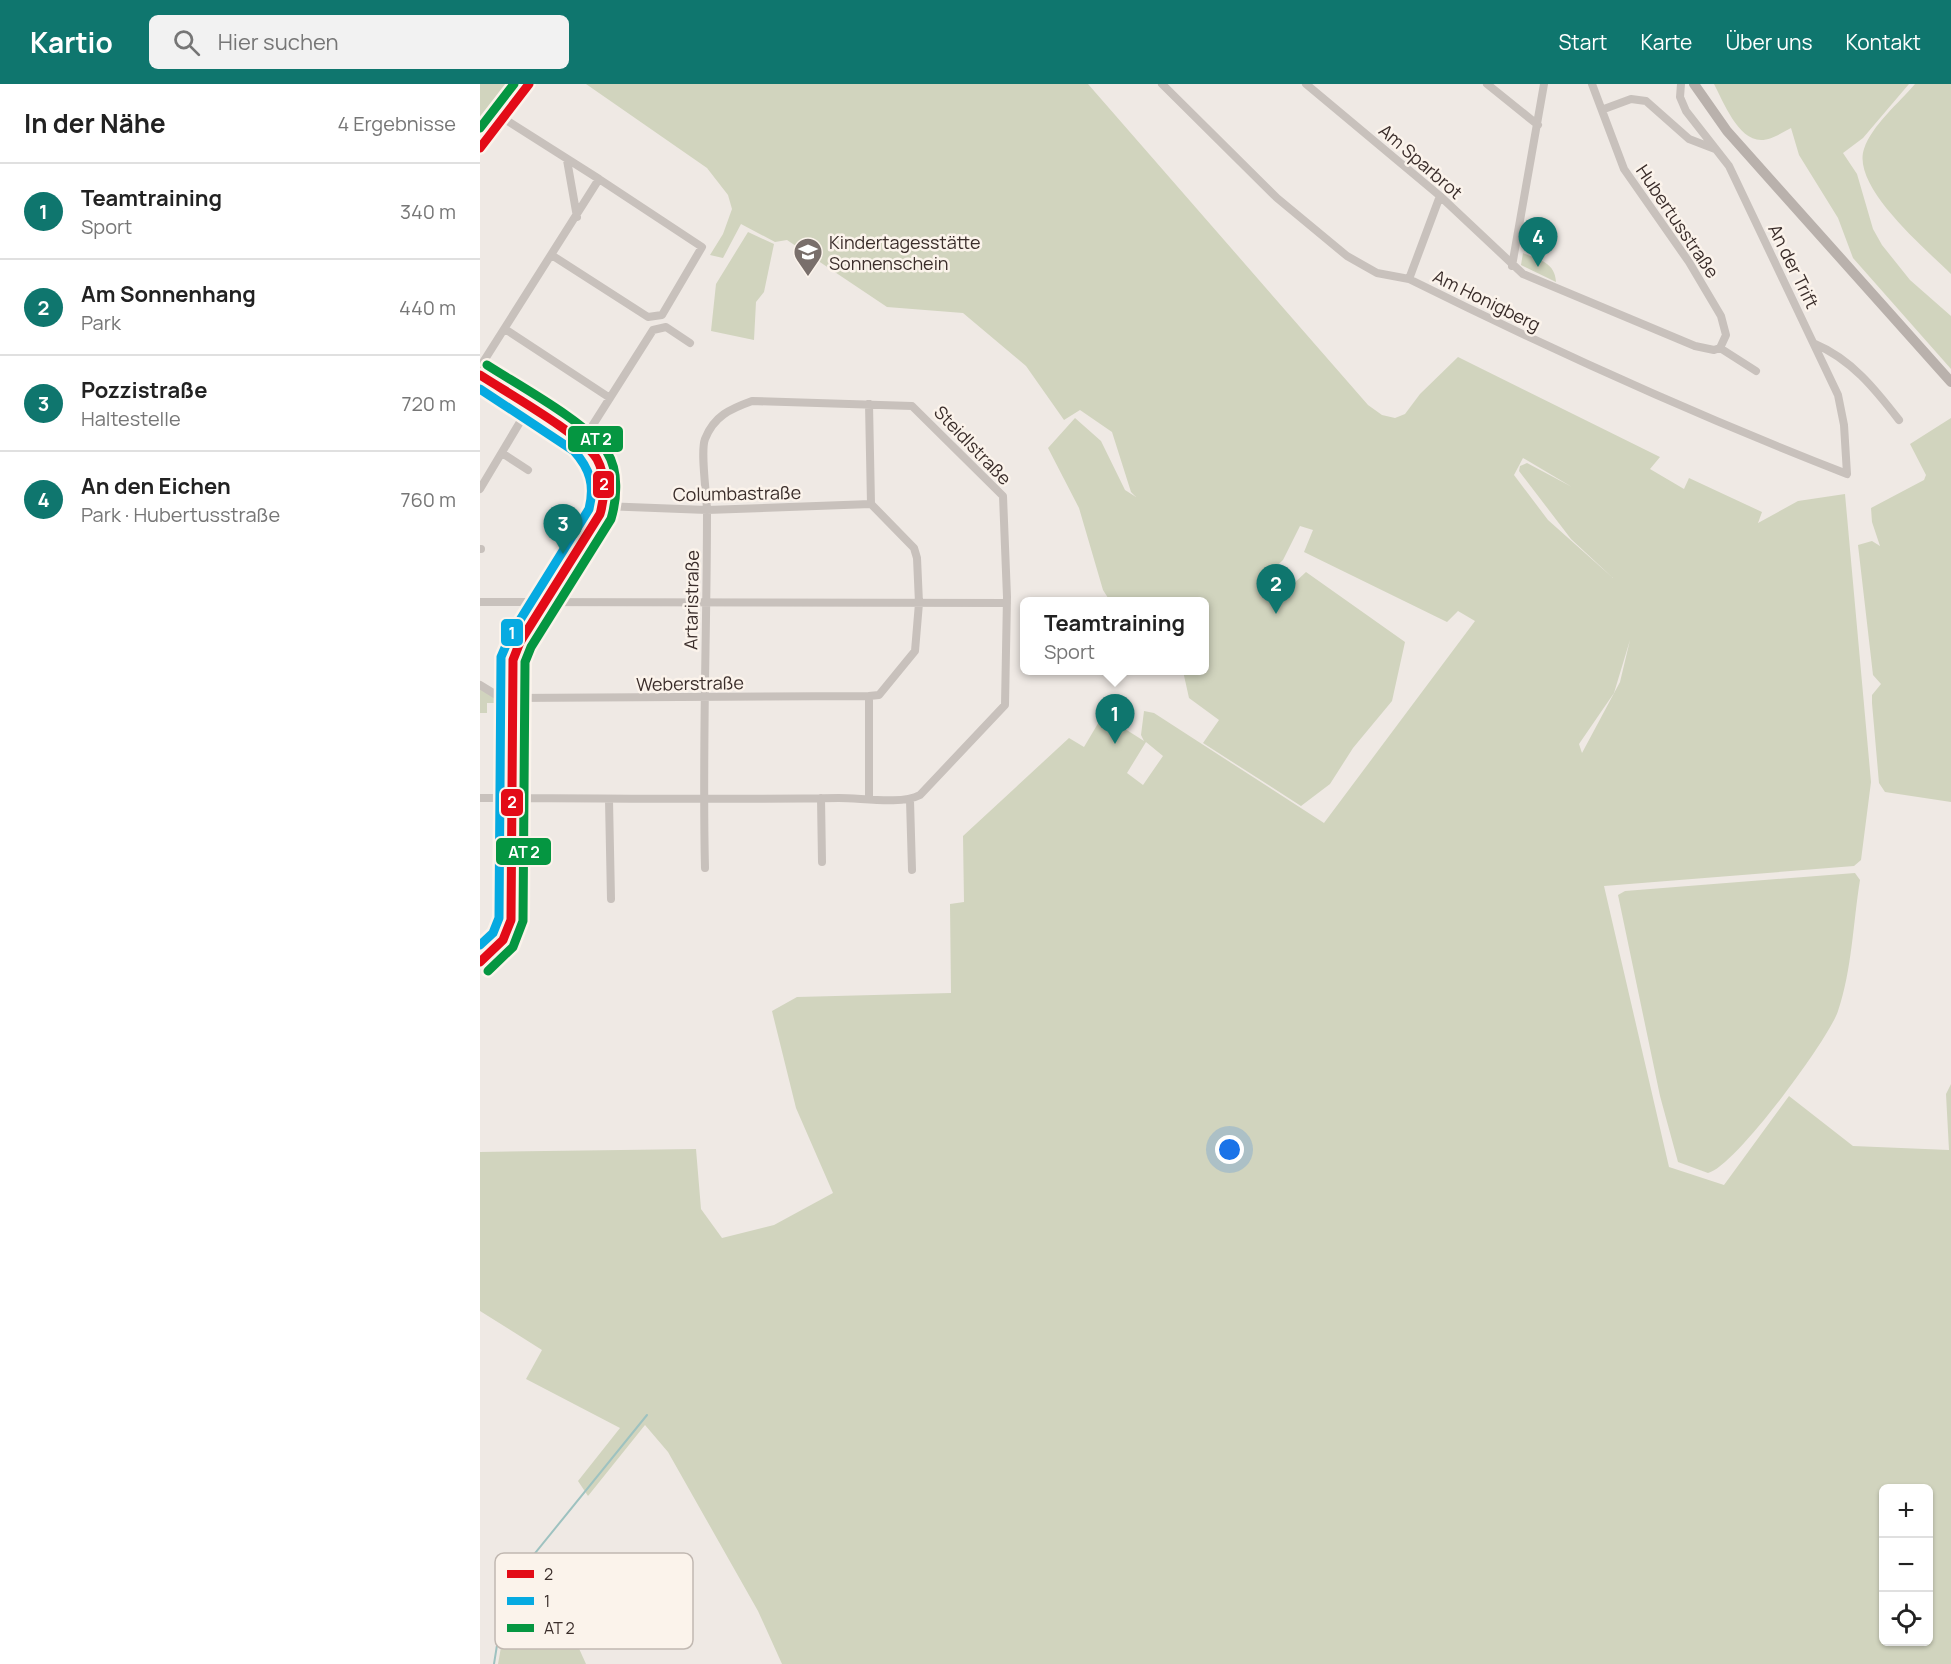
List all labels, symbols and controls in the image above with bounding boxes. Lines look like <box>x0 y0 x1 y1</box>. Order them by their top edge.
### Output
search box <box>149 15 569 69</box>
text: Kartio <box>30 23 113 61</box>
icon: search <box>170 26 203 59</box>
text: Hier suchen <box>218 27 339 57</box>
text: Start <box>1558 28 1607 56</box>
text: Karte <box>1640 28 1692 56</box>
text: Über uns <box>1725 28 1813 56</box>
text: Kontakt <box>1846 28 1921 56</box>
text: In der Nähe <box>24 105 166 141</box>
text: 4 Ergebnisse <box>337 110 456 137</box>
street label: Am Sparbrot <box>1374 118 1468 204</box>
street label: Hubertusstraße <box>1631 160 1725 282</box>
text: Teamtraining <box>81 183 222 213</box>
text: 1 <box>39 198 48 225</box>
text: 340 m <box>400 198 456 225</box>
text: Sport <box>81 213 132 240</box>
pin: 4 <box>1518 218 1558 267</box>
street label: An der Trift <box>1763 220 1825 312</box>
place label: Kindertagesstätte Sonnenschein <box>829 230 981 275</box>
school or university icon: Kindertagesstätte Sonnenschein <box>792 236 824 278</box>
street label: Am Honigberg <box>1429 264 1545 336</box>
text: Am Sonnenhang <box>81 279 256 309</box>
text: 2 <box>38 294 49 321</box>
text: 440 m <box>399 294 456 321</box>
text: Park <box>81 309 121 336</box>
text: Pozzistraße <box>81 375 207 405</box>
text: 3 <box>38 390 49 417</box>
text: 720 m <box>401 390 456 417</box>
street label: Steidlstraße <box>929 400 1017 490</box>
text: Haltestelle <box>81 405 181 432</box>
line badge: AT 2 <box>567 425 624 453</box>
text: AT 2 <box>580 428 612 450</box>
line badge: 2 <box>592 470 615 499</box>
text: An den Eichen <box>81 471 231 501</box>
text: 2 <box>599 473 609 495</box>
street label: Columbastraße <box>673 480 801 506</box>
text: 4 <box>37 486 50 513</box>
text: 760 m <box>400 486 456 513</box>
text: Park · Hubertusstraße <box>81 501 280 528</box>
pin: 3 <box>544 504 583 554</box>
street label: Artaristraße <box>678 550 704 650</box>
pin: 2 <box>1256 564 1296 614</box>
popup <box>1020 597 1209 675</box>
text: Teamtraining <box>1044 608 1185 638</box>
line badge: 1 <box>500 618 524 647</box>
text: 1 <box>508 622 516 644</box>
text: Sport <box>1044 638 1095 665</box>
street label: Weberstraße <box>636 670 744 696</box>
pin: 1 <box>1096 694 1134 744</box>
line badge: 2 <box>500 788 524 817</box>
text: 2 <box>507 791 517 813</box>
line badge: AT 2 <box>495 837 552 866</box>
text: AT 2 <box>508 841 540 863</box>
your location <box>1215 1135 1244 1164</box>
map controls <box>1879 1484 1933 1646</box>
button: + <box>1879 1484 1933 1538</box>
button: − <box>1879 1538 1933 1592</box>
legend <box>495 1553 693 1649</box>
text: 2 <box>544 1563 553 1585</box>
text: 1 <box>544 1590 550 1612</box>
button: locate <box>1879 1592 1933 1646</box>
text: AT 2 <box>544 1617 575 1639</box>

